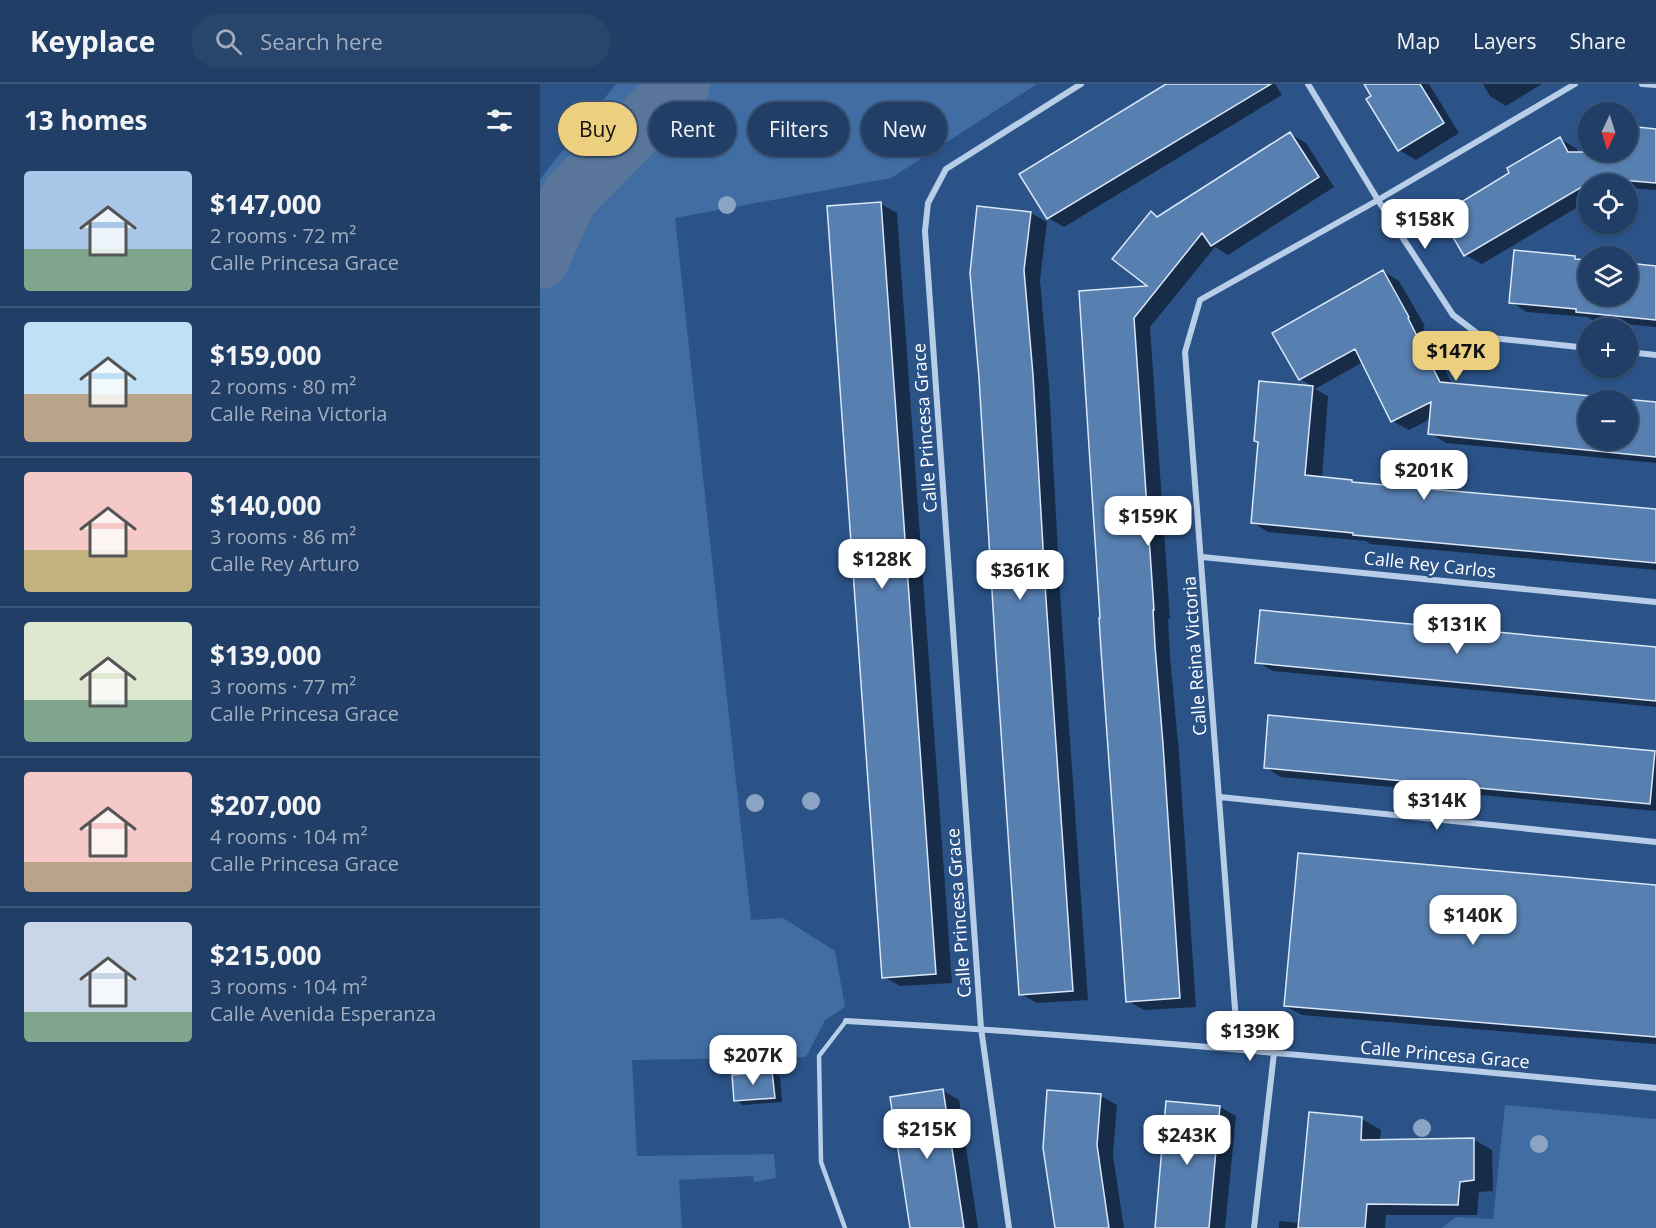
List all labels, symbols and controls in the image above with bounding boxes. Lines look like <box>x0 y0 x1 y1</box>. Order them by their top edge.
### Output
search box <box>191 14 611 68</box>
text: Keyplace <box>30 22 155 60</box>
icon: search <box>212 25 245 58</box>
text: Search here <box>260 26 383 56</box>
text: Map <box>1397 27 1440 55</box>
text: Layers <box>1473 27 1537 55</box>
text: Share <box>1570 27 1626 55</box>
text: 13 homes <box>24 102 148 138</box>
chip: Buy <box>558 102 637 156</box>
chip: Rent <box>649 102 736 156</box>
chip: Filters <box>748 102 849 156</box>
chip: New <box>861 102 947 156</box>
north arrow <box>1578 102 1638 162</box>
map controls <box>1578 102 1638 450</box>
icon: filters <box>483 104 516 137</box>
button: locate <box>1578 174 1638 234</box>
text: $147,000 <box>210 186 321 222</box>
icon: home <box>72 195 144 267</box>
pin: $158K <box>1383 199 1467 250</box>
text: $158K <box>1395 205 1455 232</box>
text: 2 rooms · 72 m² <box>210 222 356 249</box>
button: layers <box>1578 246 1638 306</box>
text: Calle Princesa Grace <box>210 249 399 276</box>
button: + <box>1578 318 1638 378</box>
pin: $147K <box>1414 331 1498 382</box>
text: $159,000 <box>210 337 321 373</box>
text: $147K <box>1426 337 1486 364</box>
street label: Calle Princesa Grace <box>906 342 942 514</box>
icon: home <box>72 346 144 418</box>
text: 2 rooms · 80 m² <box>210 373 356 400</box>
button: − <box>1578 390 1638 450</box>
text: Calle Reina Victoria <box>210 400 387 427</box>
pin: $201K <box>1382 450 1466 501</box>
text: $201K <box>1394 456 1454 483</box>
text: $140,000 <box>210 487 321 523</box>
icon: home <box>72 496 144 568</box>
pin: $159K <box>1106 496 1190 547</box>
text: $159K <box>1118 502 1178 529</box>
text: 3 rooms · 86 m² <box>210 523 356 550</box>
pin: $128K <box>840 539 924 590</box>
text: $128K <box>852 545 912 572</box>
street label: Calle Rey Carlos <box>1363 545 1497 583</box>
text: Calle Rey Arturo <box>210 550 359 577</box>
pin: $361K <box>978 550 1062 601</box>
text: $361K <box>990 556 1050 583</box>
street label: Calle Reina Victoria <box>1176 575 1212 737</box>
pin: $131K <box>1415 604 1499 655</box>
text: $131K <box>1427 610 1487 637</box>
text: $139,000 <box>210 637 321 673</box>
icon: home <box>72 646 144 718</box>
text: 3 rooms · 77 m² <box>210 673 356 700</box>
text: Calle Princesa Grace <box>210 700 399 727</box>
pin: $314K <box>1395 780 1479 831</box>
text: $314K <box>1407 786 1467 813</box>
text: $207,000 <box>210 787 321 823</box>
icon: home <box>72 796 144 868</box>
text: 4 rooms · 104 m² <box>210 823 368 850</box>
street label: Calle Princesa Grace <box>940 827 976 999</box>
text: Calle Princesa Grace <box>210 850 399 877</box>
pin: $140K <box>1431 895 1515 946</box>
text: $140K <box>1443 901 1503 928</box>
text: $215,000 <box>210 937 321 973</box>
icon: home <box>72 946 144 1018</box>
text: 3 rooms · 104 m² <box>210 973 368 1000</box>
text: Calle Avenida Esperanza <box>210 1000 436 1027</box>
pin: $139K <box>1208 1011 1292 1062</box>
text: $139K <box>1220 1017 1280 1044</box>
pin: $207K <box>711 1035 795 1086</box>
street label: Calle Princesa Grace <box>1359 1035 1531 1073</box>
text: $207K <box>723 1041 783 1068</box>
pin: $215K <box>885 1109 969 1160</box>
text: $215K <box>897 1115 957 1142</box>
pin: $243K <box>1145 1115 1229 1166</box>
text: $243K <box>1157 1121 1217 1148</box>

